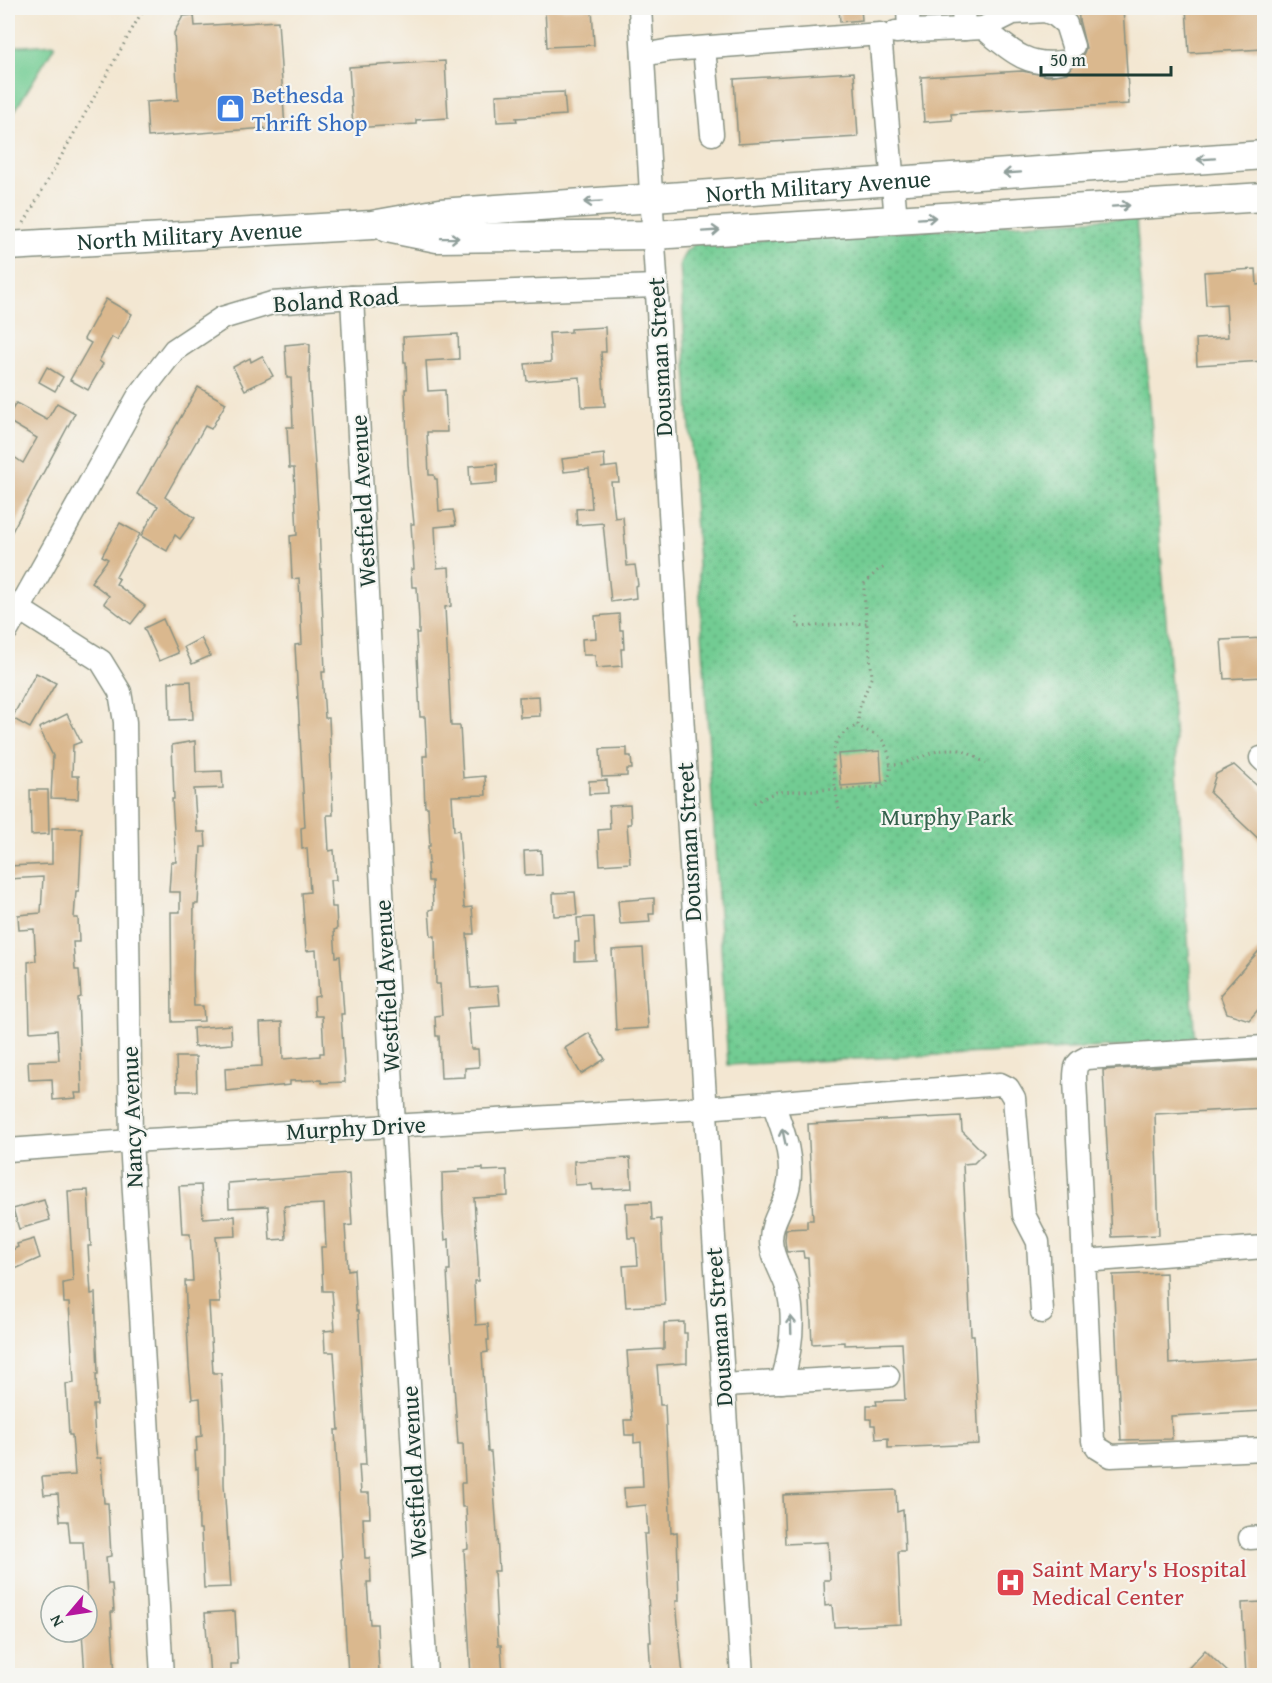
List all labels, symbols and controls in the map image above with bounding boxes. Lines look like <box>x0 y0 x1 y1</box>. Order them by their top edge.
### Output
scale bar <box>1041 39 1172 77</box>
text: 50 m <box>1050 46 1086 73</box>
place label: Bethesda Thrift Shop <box>252 77 367 140</box>
shop icon: Bethesda Thrift Shop <box>215 93 247 125</box>
one-way arrow <box>1197 154 1217 165</box>
street label: North Military Avenue <box>705 160 932 211</box>
one-way arrow <box>1002 167 1022 178</box>
one-way arrow <box>583 196 603 207</box>
one-way arrow <box>1111 200 1131 211</box>
street label: North Military Avenue <box>76 211 303 259</box>
one-way arrow <box>916 212 936 223</box>
one-way arrow <box>701 226 721 237</box>
one-way arrow <box>440 232 460 244</box>
street label: Dousman Street <box>638 276 681 438</box>
street label: Boland Road <box>272 278 400 321</box>
street label: Westfield Avenue <box>340 414 385 588</box>
street label: Dousman Street <box>667 761 710 923</box>
park label: Murphy Park <box>881 799 1014 834</box>
street label: Westfield Avenue <box>364 899 409 1073</box>
street label: Nancy Avenue <box>112 1045 151 1189</box>
street label: Murphy Drive <box>285 1106 427 1149</box>
one-way arrow <box>778 1128 790 1147</box>
street label: Dousman Street <box>695 1246 742 1408</box>
one-way arrow <box>785 1315 796 1335</box>
street label: Westfield Avenue <box>391 1385 436 1559</box>
place label: Saint Mary's Hospital Medical Center <box>1032 1551 1247 1614</box>
hospital icon: Saint Mary's Hospital Medical Center <box>995 1567 1027 1599</box>
north arrow <box>39 1584 99 1644</box>
text: N <box>43 1611 69 1632</box>

